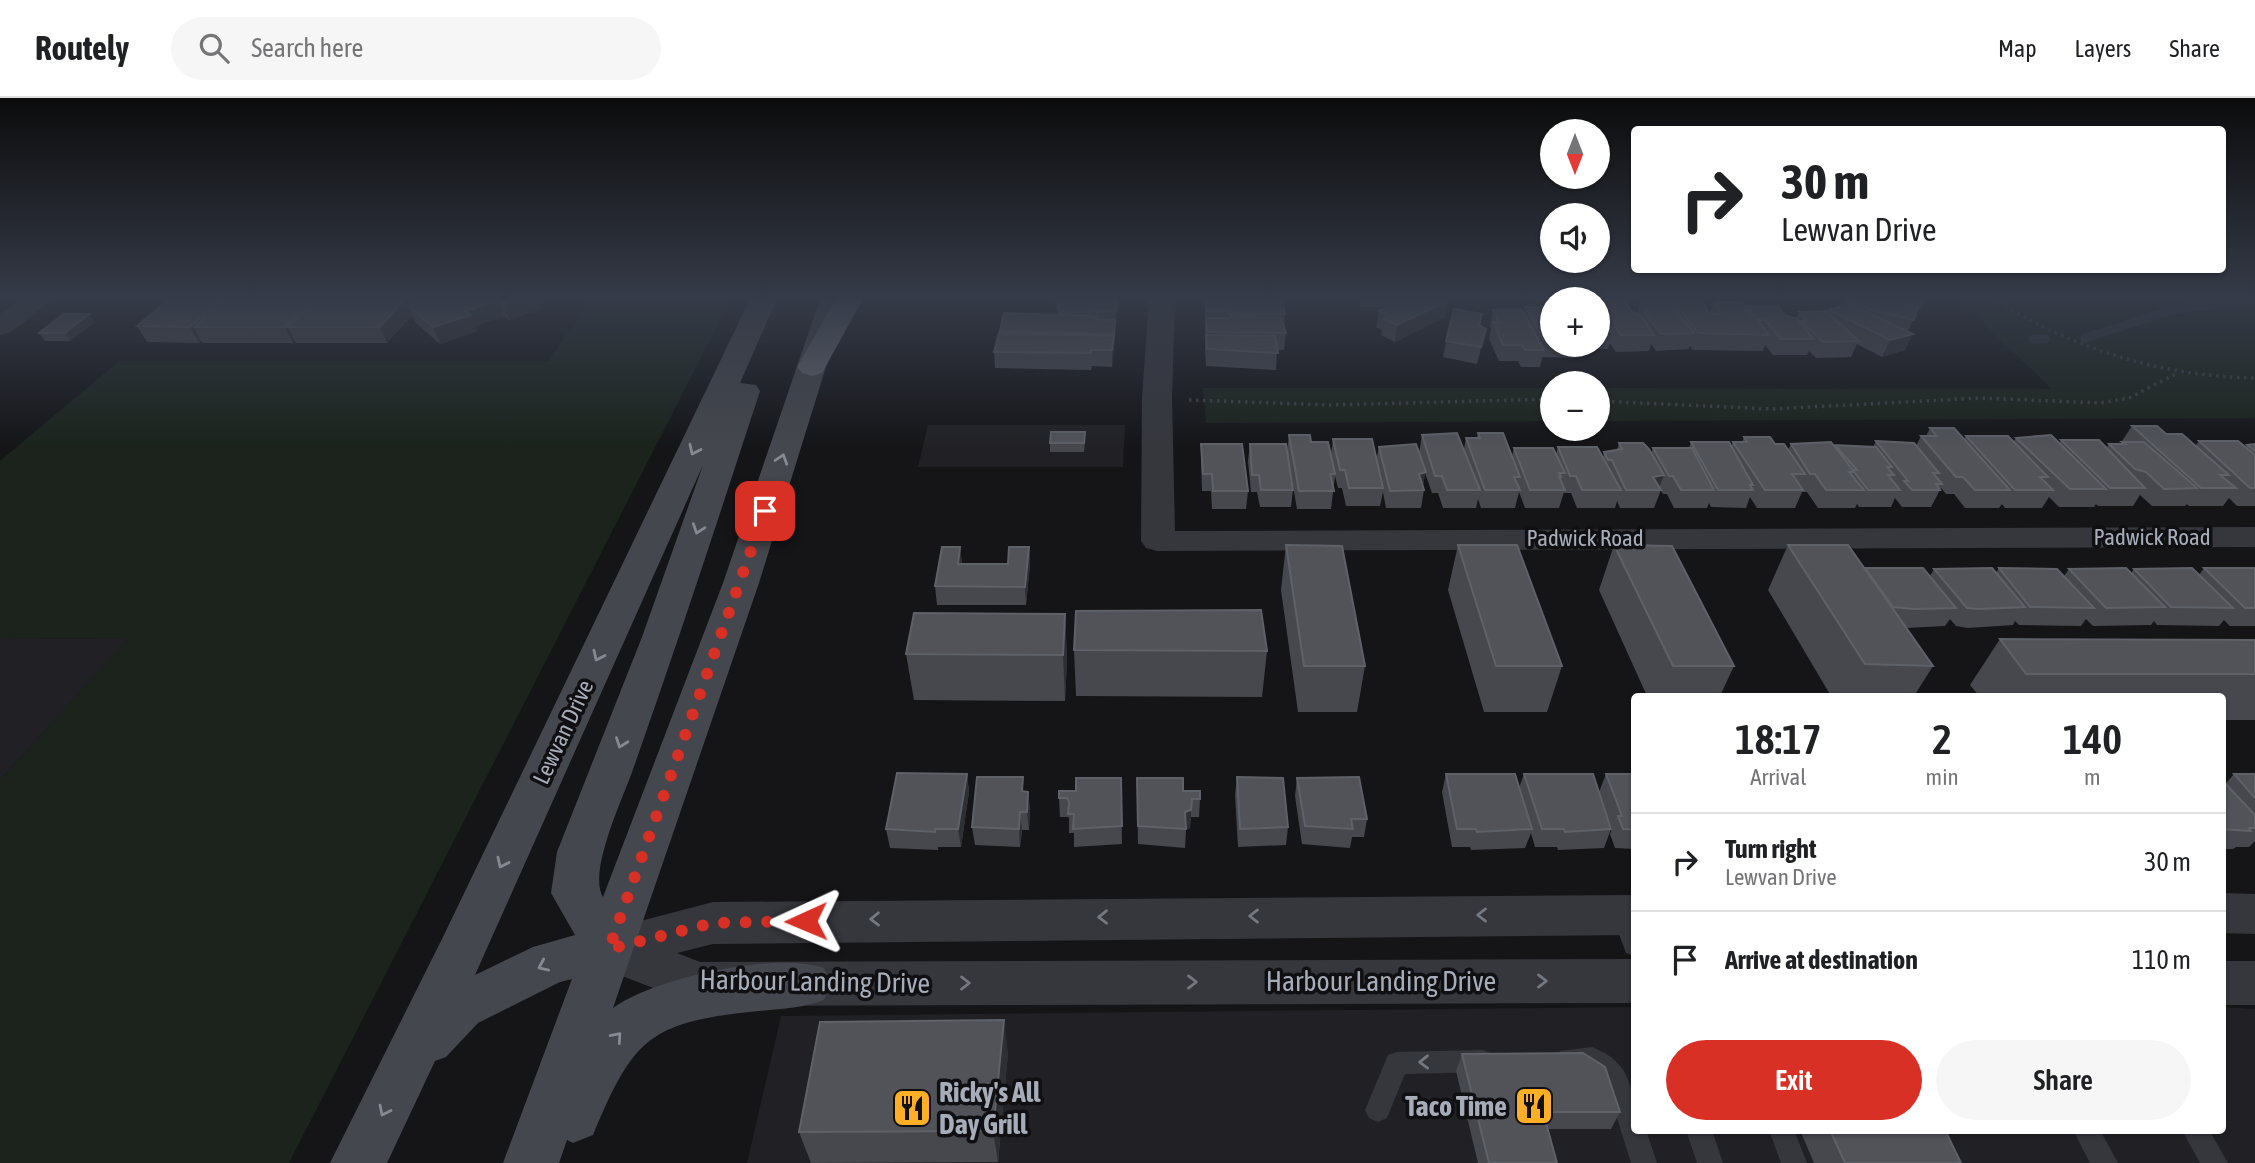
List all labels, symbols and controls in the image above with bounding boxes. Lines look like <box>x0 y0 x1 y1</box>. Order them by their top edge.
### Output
search box <box>171 17 661 80</box>
text: Routely <box>35 29 129 67</box>
icon: search <box>195 29 233 67</box>
text: Search here <box>251 33 363 63</box>
text: Map <box>1998 35 2037 62</box>
text: Layers <box>2075 35 2131 62</box>
text: Share <box>2169 35 2220 62</box>
north arrow <box>1540 119 1610 189</box>
map controls <box>1540 119 1610 441</box>
text: 30 m <box>1781 153 1869 209</box>
icon: right <box>1666 154 1757 245</box>
button: sound <box>1540 203 1610 273</box>
text: Lewvan Drive <box>1781 211 1936 248</box>
button: + <box>1540 287 1610 357</box>
button: − <box>1540 371 1610 441</box>
one-way arrow <box>688 443 702 455</box>
one-way arrow <box>774 453 788 465</box>
pin <box>735 481 795 541</box>
icon: arrive <box>746 492 784 530</box>
one-way arrow <box>691 522 706 534</box>
street label: Padwick Road <box>2093 524 2211 550</box>
street label: Padwick Road <box>1526 525 1644 551</box>
one-way arrow <box>592 649 606 662</box>
street label: Lewvan Drive <box>528 676 598 788</box>
text: 18:17 <box>1735 715 1822 763</box>
text: 2 <box>1932 715 1952 763</box>
text: 140 <box>2063 715 2122 763</box>
one-way arrow <box>615 737 629 749</box>
text: Arrival <box>1750 764 1806 790</box>
text: min <box>1926 764 1959 790</box>
text: m <box>2084 764 2101 790</box>
text: Turn right <box>1725 834 1816 864</box>
icon: right <box>1666 843 1704 881</box>
text: 30 m <box>2144 847 2191 877</box>
one-way arrow <box>496 856 510 868</box>
text: Lewvan Drive <box>1725 864 1837 890</box>
position arrow <box>769 884 843 958</box>
one-way arrow <box>1476 907 1486 923</box>
one-way arrow <box>1248 908 1259 924</box>
one-way arrow <box>1097 909 1108 925</box>
one-way arrow <box>870 911 880 927</box>
icon: arrive <box>1666 941 1704 979</box>
text: Arrive at destination <box>1725 945 1918 975</box>
text: 110 m <box>2132 945 2191 975</box>
one-way arrow <box>538 958 550 972</box>
street label: Harbour Landing Drive <box>699 963 931 999</box>
street label: Harbour Landing Drive <box>1266 965 1496 997</box>
one-way arrow <box>1537 973 1548 989</box>
one-way arrow <box>1187 974 1198 990</box>
one-way arrow <box>960 975 970 991</box>
one-way arrow <box>609 1033 621 1046</box>
button: Exit <box>1666 1040 1922 1120</box>
button: Share <box>1936 1040 2191 1120</box>
one-way arrow <box>1418 1054 1429 1070</box>
place label: Ricky's All Day Grill <box>939 1076 1041 1140</box>
restaurant icon: Taco Time <box>1513 1085 1555 1127</box>
restaurant icon: Ricky's All Day Grill <box>891 1087 933 1129</box>
place label: Taco Time <box>1405 1090 1507 1122</box>
one-way arrow <box>378 1104 392 1116</box>

